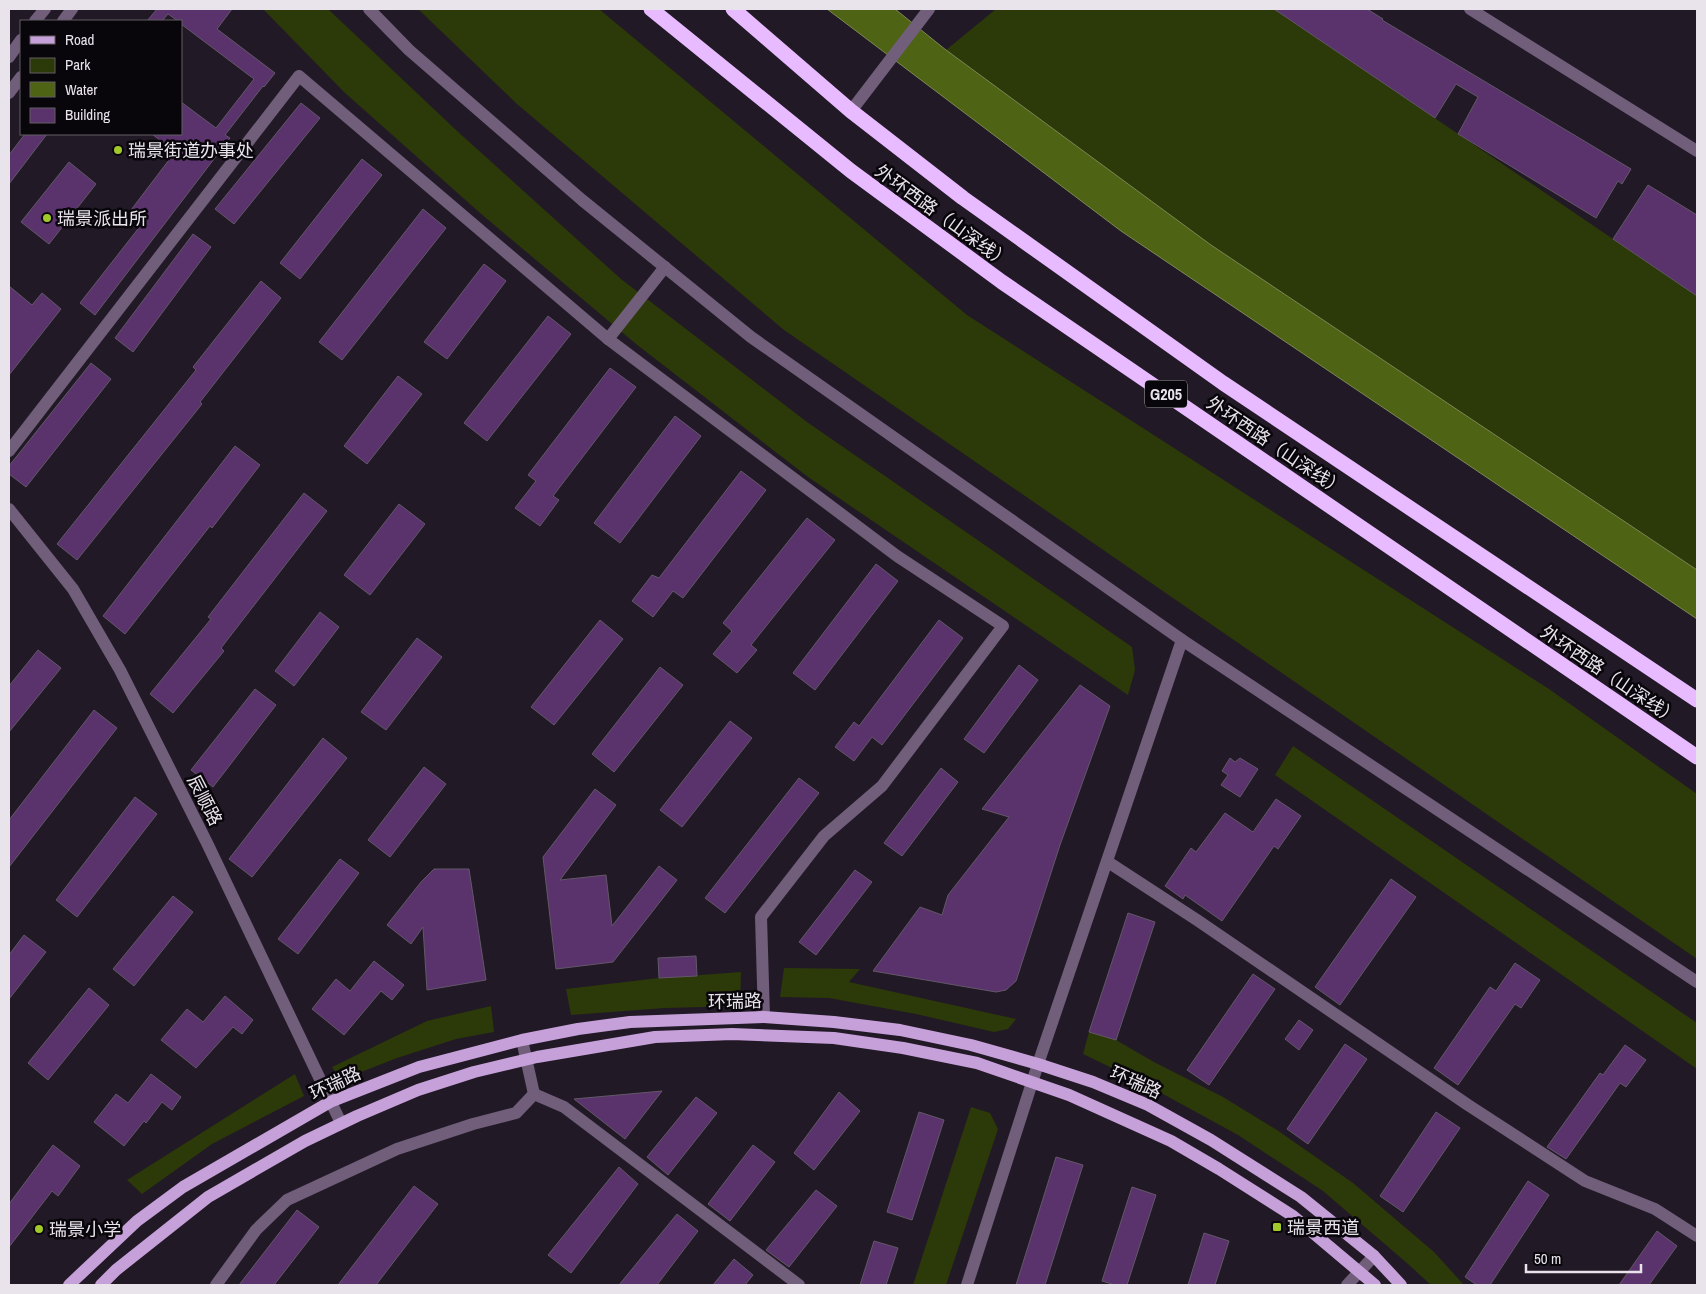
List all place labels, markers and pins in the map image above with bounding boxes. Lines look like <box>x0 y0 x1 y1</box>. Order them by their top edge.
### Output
place label: 瑞景街道办事处 <box>128 138 254 163</box>
marker: 瑞景街道办事处 <box>112 144 124 156</box>
place label: 瑞景派出所 <box>57 206 147 231</box>
marker: 瑞景派出所 <box>41 212 53 224</box>
place label: 瑞景西道 <box>1287 1215 1359 1240</box>
place label: 瑞景小学 <box>49 1217 121 1242</box>
marker: 瑞景西道 <box>1271 1221 1283 1233</box>
marker: 瑞景小学 <box>33 1223 45 1235</box>

